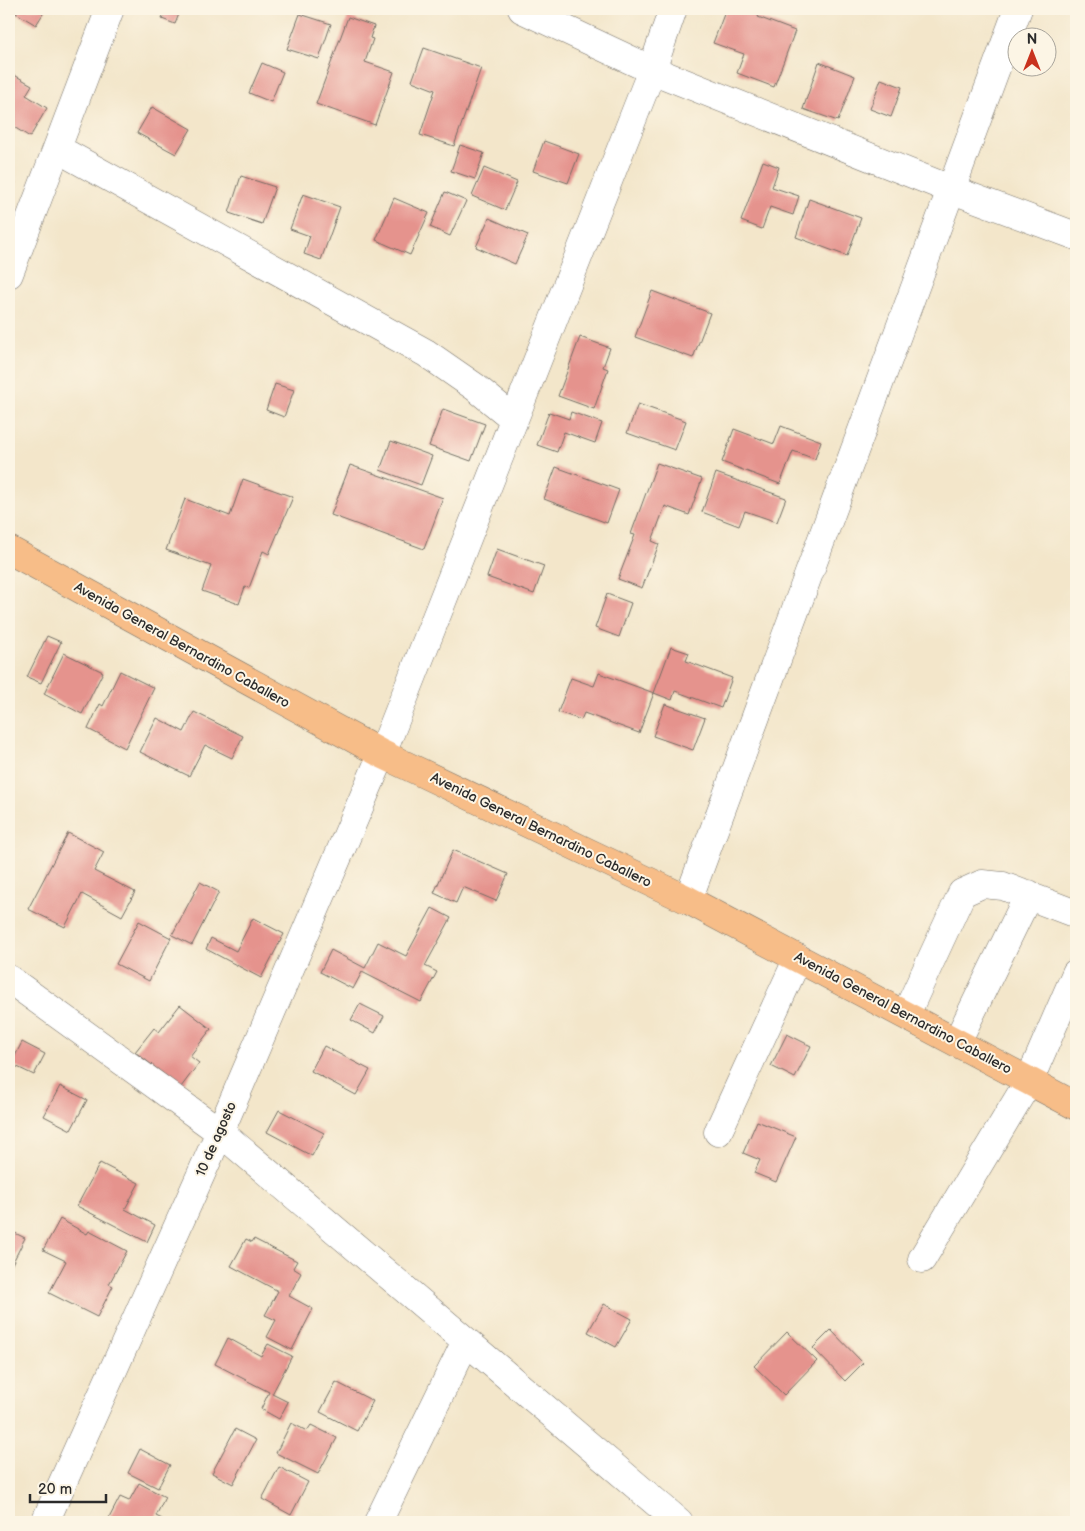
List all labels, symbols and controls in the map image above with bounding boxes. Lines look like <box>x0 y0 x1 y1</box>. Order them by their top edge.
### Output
north arrow <box>1008 28 1058 78</box>
text: N <box>1027 31 1037 48</box>
street label: Avenida General Bernardino Caballero <box>71 578 293 712</box>
street label: Avenida General Bernardino Caballero <box>428 769 654 891</box>
street label: Avenida General Bernardino Caballero <box>791 948 1015 1078</box>
street label: 10 de agosto <box>192 1099 240 1179</box>
scale bar <box>30 1471 106 1503</box>
text: 20 m <box>38 1480 72 1499</box>

